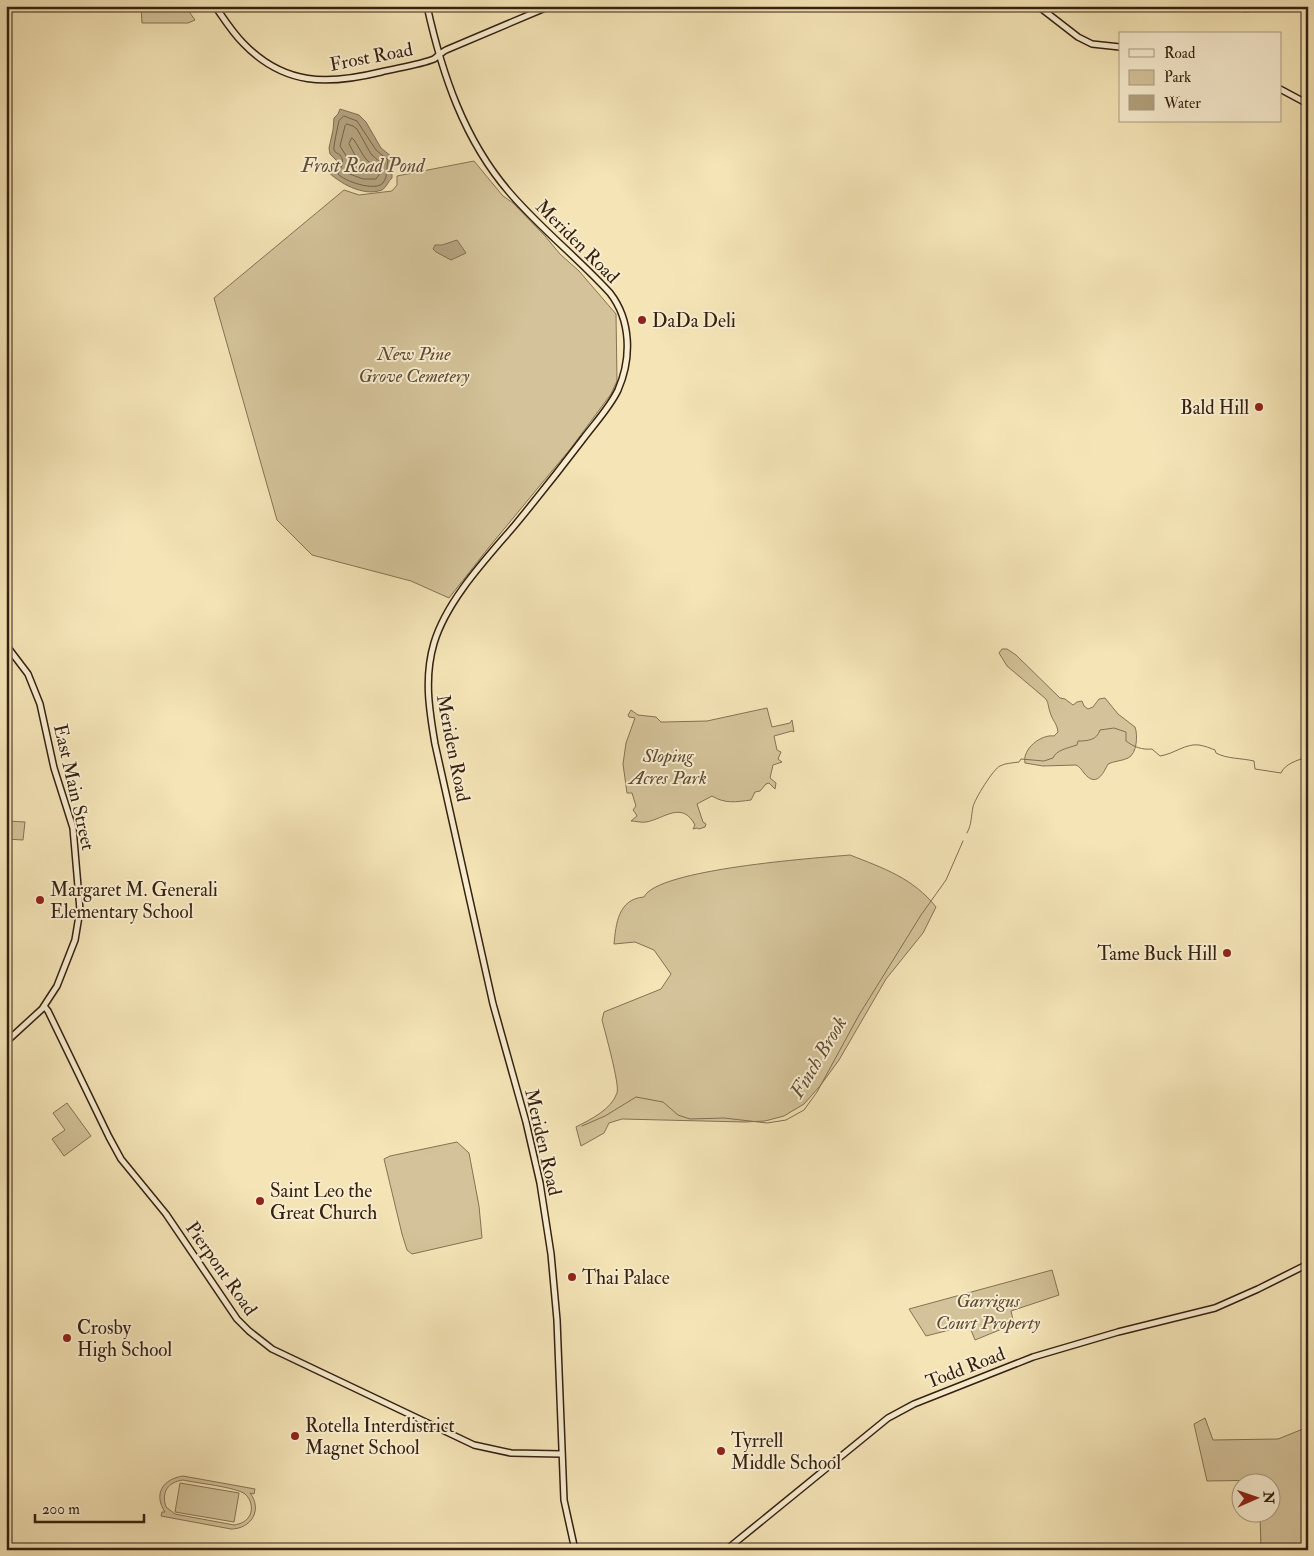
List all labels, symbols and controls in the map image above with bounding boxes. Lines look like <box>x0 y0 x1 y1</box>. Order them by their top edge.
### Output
legend <box>1119 32 1282 122</box>
street label: Frost Road <box>328 37 415 77</box>
text: Road <box>1164 44 1196 63</box>
text: Park <box>1164 68 1191 87</box>
text: Water <box>1163 94 1201 113</box>
water label: Frost Road Pond <box>300 153 426 178</box>
street label: Meriden Road <box>530 195 625 289</box>
place label: DaDa Deli <box>652 309 736 333</box>
marker: DaDa Deli <box>636 314 648 326</box>
park label: New Pine Grove Cemetery <box>359 342 470 388</box>
place label: Bald Hill <box>1180 396 1249 420</box>
marker: Bald Hill <box>1253 401 1265 413</box>
street label: Meriden Road <box>431 692 475 805</box>
street label: East Main Street <box>48 722 100 853</box>
park label: Sloping Acres Park <box>627 744 707 790</box>
place label: Margaret M. Generali Elementary School <box>50 878 218 924</box>
marker: Margaret M. Generali Elementary School <box>34 894 46 906</box>
place label: Tame Buck Hill <box>1097 942 1217 966</box>
marker: Tame Buck Hill <box>1221 947 1233 959</box>
water label: Finch Brook <box>784 1012 853 1103</box>
street label: Meriden Road <box>519 1086 567 1199</box>
place label: Saint Leo the Great Church <box>270 1179 377 1225</box>
marker: Saint Leo the Great Church <box>254 1195 266 1207</box>
street label: Pierpont Road <box>179 1217 263 1321</box>
place label: Thai Palace <box>582 1266 670 1290</box>
marker: Thai Palace <box>566 1271 578 1283</box>
park label: Garrigus Court Property <box>936 1289 1041 1335</box>
place label: Crosby High School <box>77 1316 172 1362</box>
marker: Crosby High School <box>61 1332 73 1344</box>
street label: Todd Road <box>922 1342 1009 1394</box>
place label: Rotella Interdistrict Magnet School <box>305 1414 455 1460</box>
place label: Tyrrell Middle School <box>731 1429 841 1475</box>
marker: Rotella Interdistrict Magnet School <box>289 1430 301 1442</box>
marker: Tyrrell Middle School <box>715 1445 727 1457</box>
north arrow <box>1232 1474 1282 1524</box>
text: N <box>1260 1490 1277 1505</box>
scale bar <box>35 1491 144 1523</box>
text: 200 m <box>42 1500 80 1519</box>

